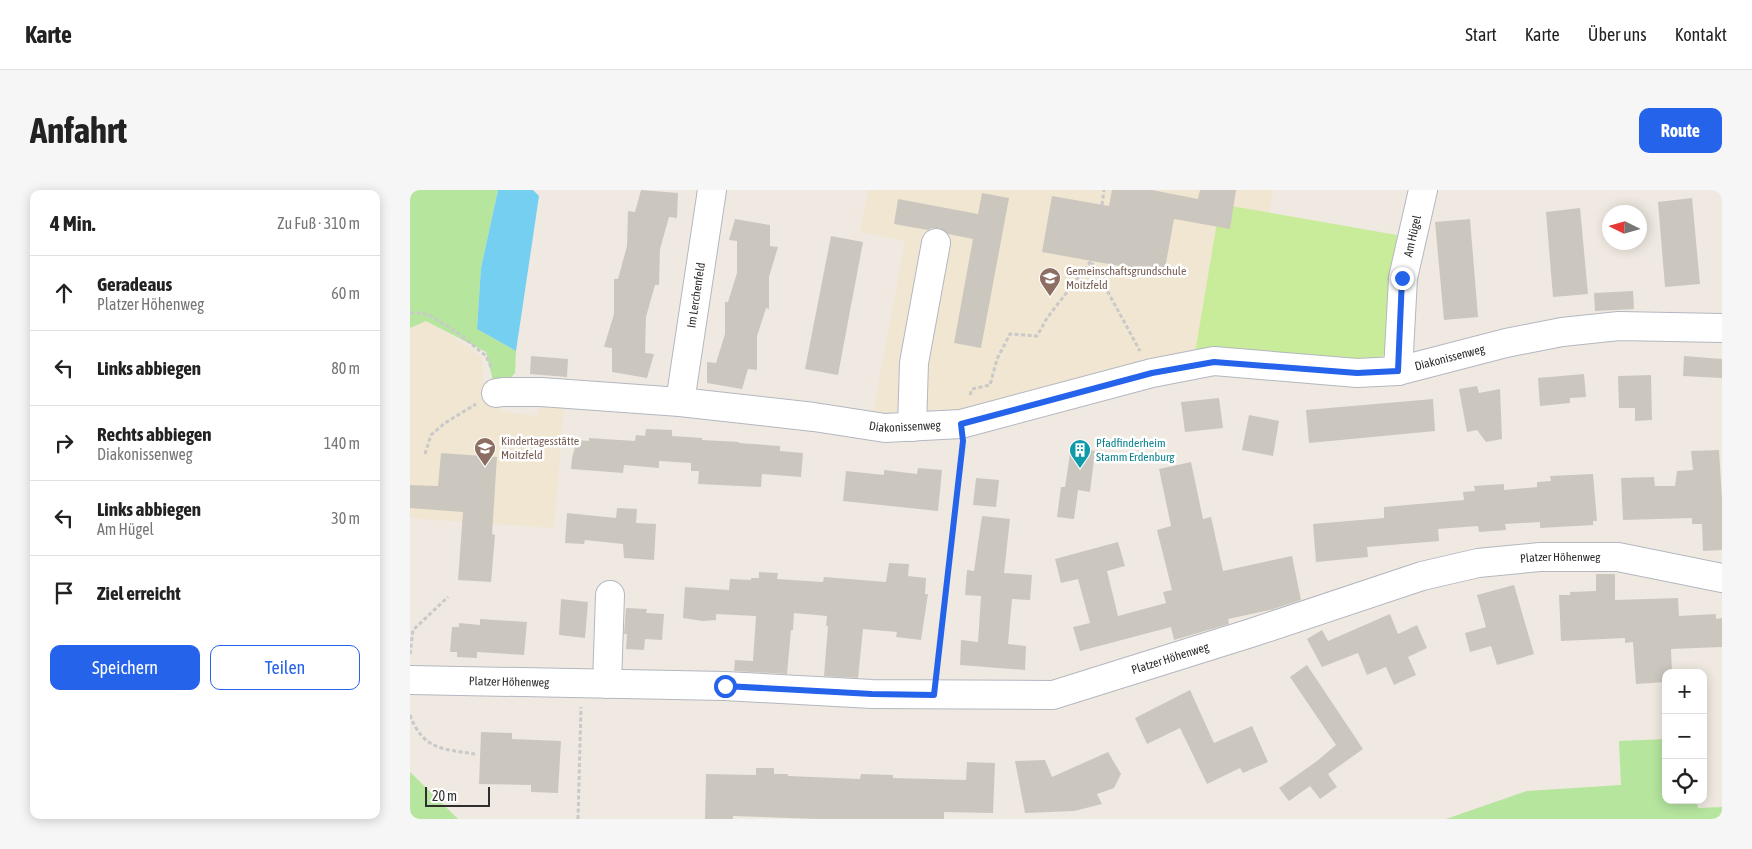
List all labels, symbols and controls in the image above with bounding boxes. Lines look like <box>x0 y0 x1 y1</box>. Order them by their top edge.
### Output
text: Karte <box>25 21 72 48</box>
text: Start <box>1465 24 1497 45</box>
text: Karte <box>1525 24 1560 45</box>
text: Über uns <box>1588 24 1647 45</box>
text: Kontakt <box>1675 24 1727 45</box>
button: Route <box>1639 108 1722 153</box>
text: Anfahrt <box>30 110 127 150</box>
north arrow <box>1602 205 1647 250</box>
text: 4 Min. <box>50 211 96 235</box>
street label: Am Hügel <box>1401 213 1424 258</box>
text: Zu Fuß · 310 m <box>277 214 360 232</box>
street label: Im Lerchenfeld <box>684 261 708 329</box>
place label: Gemeinschaftsgrundschule Moitzfeld <box>1066 264 1186 292</box>
school or university icon: Gemeinschaftsgrundschule Moitzfeld <box>1038 266 1062 297</box>
route end <box>1391 267 1414 290</box>
text: Geradeaus <box>97 273 172 295</box>
icon: ahead <box>50 279 78 307</box>
text: 60 m <box>331 284 360 302</box>
text: Platzer Höhenweg <box>97 295 204 313</box>
street label: Diakonissenweg <box>1413 342 1487 373</box>
icon: left <box>50 354 78 382</box>
text: Links abbiegen <box>97 357 201 379</box>
text: 80 m <box>331 359 360 377</box>
street label: Diakonissenweg <box>868 418 942 435</box>
text: Rechts abbiegen <box>97 423 212 445</box>
icon: right <box>50 429 78 457</box>
text: 140 m <box>324 434 360 452</box>
place label: Kindertagesstätte Moitzfeld <box>501 434 579 462</box>
school or university icon: Kindertagesstätte Moitzfeld <box>473 436 497 467</box>
place label: Pfadfinderheim Stamm Erdenburg <box>1096 436 1175 464</box>
building icon: Pfadfinderheim Stamm Erdenburg <box>1068 438 1092 469</box>
text: Diakonissenweg <box>97 445 193 463</box>
text: Links abbiegen <box>97 498 201 520</box>
icon: left <box>50 504 78 532</box>
text: 30 m <box>331 509 360 527</box>
text: Am Hügel <box>97 520 154 538</box>
street label: Platzer Höhenweg <box>1519 550 1601 566</box>
icon: arrive <box>50 579 78 607</box>
text: Ziel erreicht <box>97 582 181 604</box>
street label: Platzer Höhenweg <box>1130 639 1211 677</box>
button: Speichern <box>50 645 200 690</box>
button: Teilen <box>210 645 360 690</box>
map controls <box>1662 669 1707 804</box>
button: + <box>1662 669 1707 714</box>
street label: Platzer Höhenweg <box>469 674 550 690</box>
route start <box>714 675 737 698</box>
button: − <box>1662 714 1707 759</box>
button: locate <box>1662 759 1707 804</box>
scale bar <box>425 784 490 807</box>
text: 20 m <box>432 788 457 804</box>

